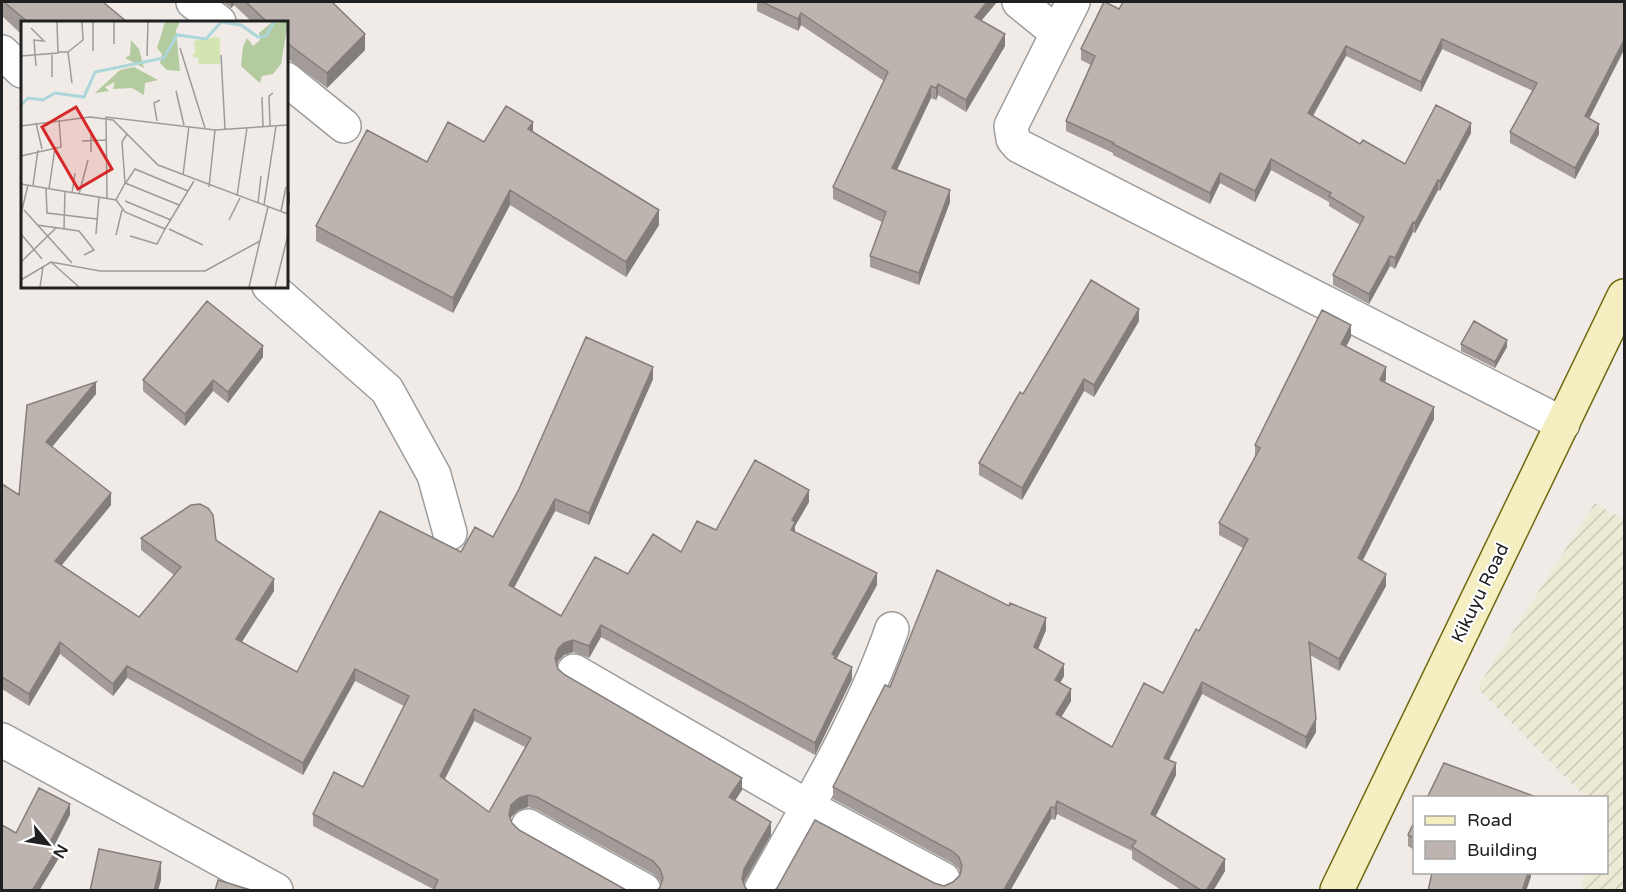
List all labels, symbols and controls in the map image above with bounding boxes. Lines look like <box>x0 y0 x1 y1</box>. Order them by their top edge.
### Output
inset map <box>21 21 288 288</box>
street label: Kikuyu Road <box>1446 540 1514 646</box>
legend <box>1413 796 1608 874</box>
text: Road <box>1467 809 1512 831</box>
north arrow <box>18 814 78 874</box>
text: Building <box>1467 839 1537 861</box>
text: N <box>48 840 72 862</box>

